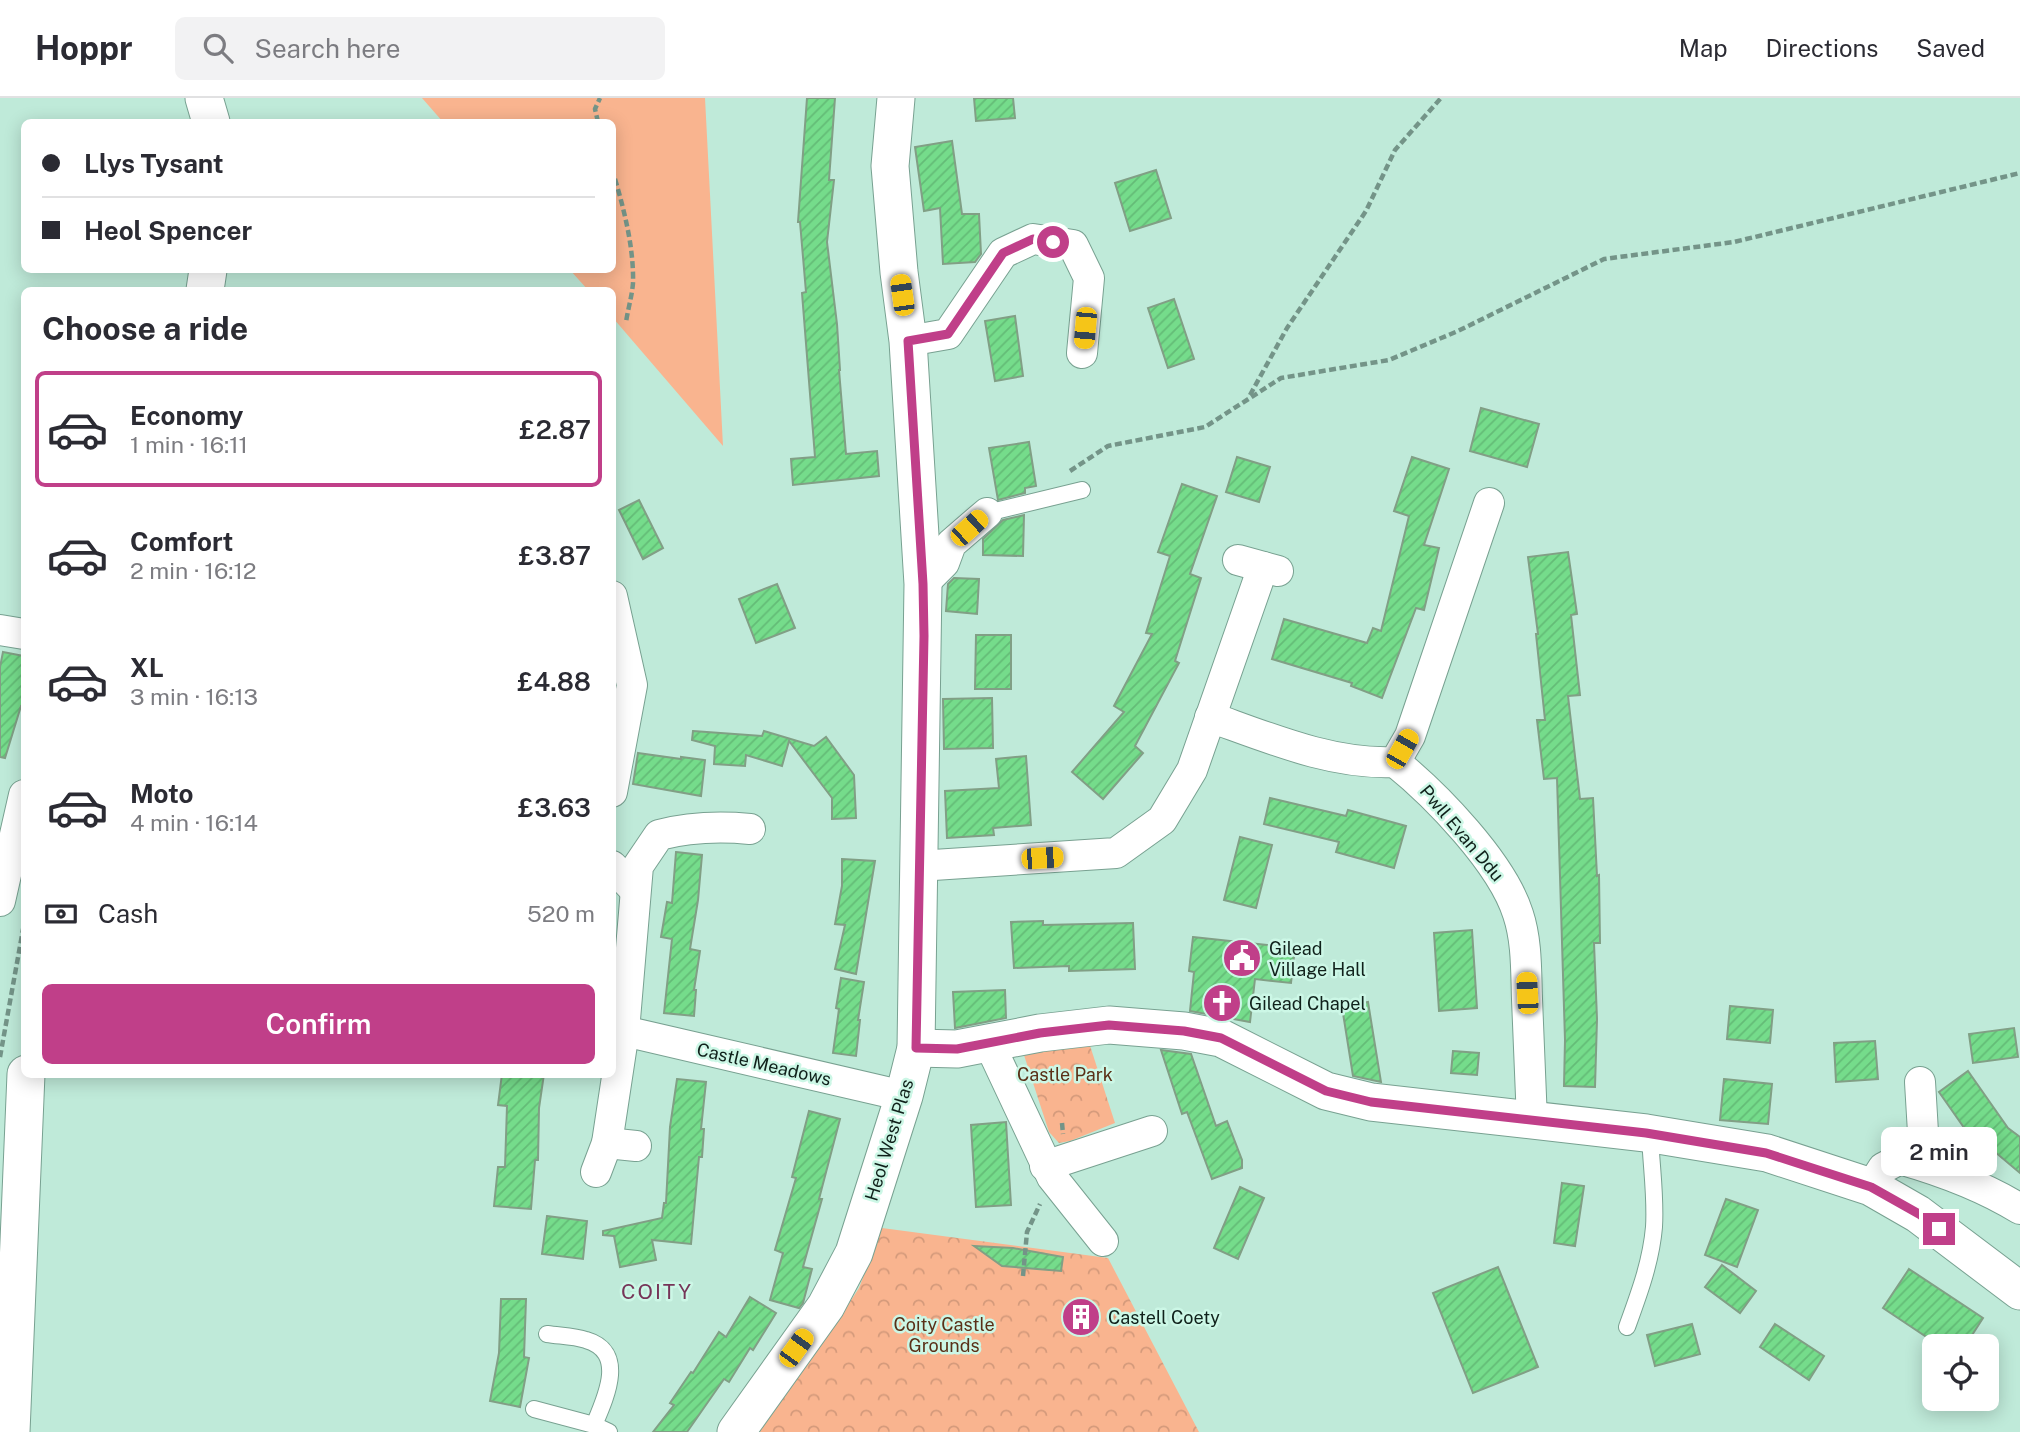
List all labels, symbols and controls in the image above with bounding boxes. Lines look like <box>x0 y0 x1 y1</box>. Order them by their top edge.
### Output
search box <box>175 17 665 80</box>
text: Hoppr <box>35 29 133 67</box>
icon: search <box>199 29 237 67</box>
text: Search here <box>255 33 401 64</box>
text: Map <box>1679 34 1728 62</box>
text: Directions <box>1766 34 1878 62</box>
text: Saved <box>1916 34 1985 62</box>
text: Llys Tysant <box>84 148 224 179</box>
text: Heol Spencer <box>84 215 252 246</box>
route start <box>1037 226 1069 258</box>
car <box>889 273 916 317</box>
car <box>1073 306 1098 350</box>
text: Choose a ride <box>42 310 248 347</box>
icon: car <box>46 398 109 461</box>
text: Economy <box>130 400 243 431</box>
text: £2.87 <box>519 414 591 445</box>
text: 1 min · 16:11 <box>130 431 248 458</box>
car <box>947 506 992 550</box>
icon: car <box>46 524 109 587</box>
text: Comfort <box>130 526 233 557</box>
text: £3.87 <box>519 540 591 571</box>
text: 2 min · 16:12 <box>130 557 257 584</box>
icon: car <box>46 650 109 713</box>
text: XL <box>130 652 164 683</box>
text: £4.88 <box>517 666 591 697</box>
text: 3 min · 16:13 <box>130 683 258 710</box>
car <box>1383 726 1422 772</box>
icon: car <box>46 776 109 839</box>
text: Moto <box>130 778 193 809</box>
street label: Pwll Evan Ddu <box>1416 781 1508 885</box>
text: £3.63 <box>518 792 591 823</box>
text: 4 min · 16:14 <box>130 809 258 836</box>
car <box>1021 846 1064 870</box>
icon: cash <box>42 895 80 933</box>
text: Cash <box>98 898 158 929</box>
text: 520 m <box>527 900 595 927</box>
public building icon: Gilead Village Hall <box>1221 937 1263 979</box>
place label: Gilead Village Hall <box>1269 938 1366 980</box>
car <box>1516 971 1539 1015</box>
church icon: Gilead Chapel <box>1201 982 1243 1024</box>
button: Confirm <box>42 984 595 1064</box>
place label: Gilead Chapel <box>1249 993 1366 1014</box>
street label: Castle Meadows <box>695 1038 833 1090</box>
park label: Castle Park <box>1017 1064 1113 1085</box>
street label: Heol West Plas <box>861 1077 917 1203</box>
callout: 2 min <box>1881 1128 1997 1176</box>
text: 2 min <box>1909 1138 1969 1165</box>
route end <box>1923 1213 1955 1245</box>
district label: COITY <box>621 1279 693 1304</box>
building icon: Castell Coety <box>1060 1296 1102 1338</box>
place label: Castell Coety <box>1108 1307 1220 1328</box>
park label: Coity Castle Grounds <box>893 1314 995 1356</box>
car <box>776 1325 817 1371</box>
map controls <box>1922 1334 1999 1411</box>
button: locate <box>1922 1334 1999 1411</box>

